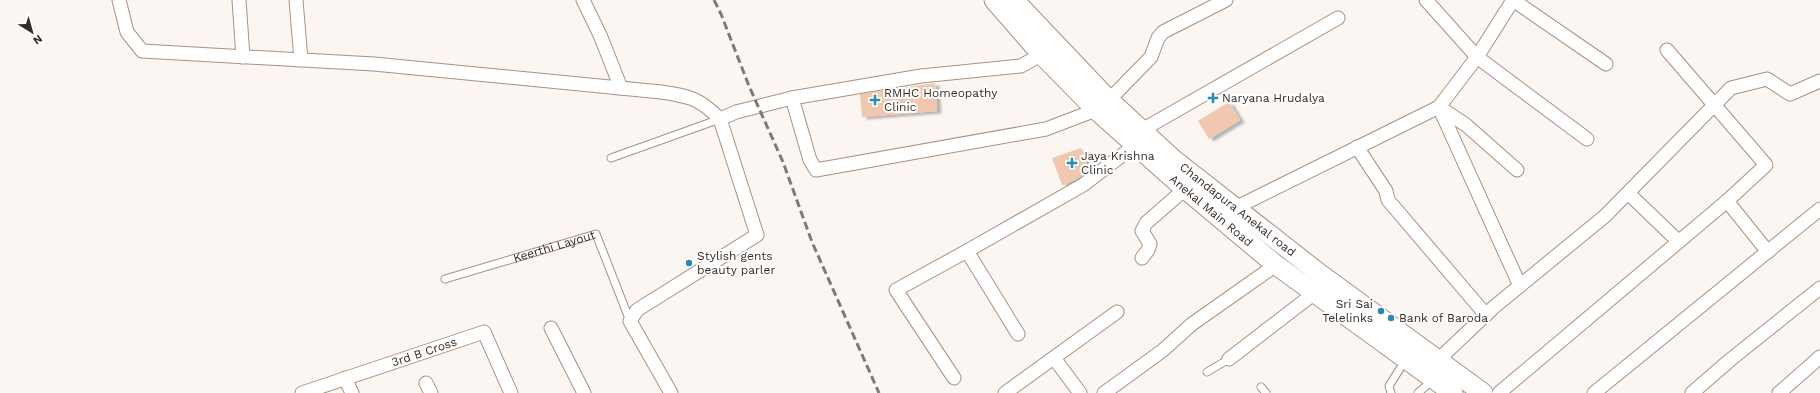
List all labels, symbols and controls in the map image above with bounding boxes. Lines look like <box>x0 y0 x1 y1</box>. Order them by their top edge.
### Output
north arrow <box>12 12 52 52</box>
text: N <box>31 32 45 47</box>
place label: RMHC Homeopathy Clinic <box>884 86 998 114</box>
place label: Naryana Hrudalya <box>1222 91 1325 105</box>
marker: Naryana Hrudalya <box>1207 92 1219 104</box>
marker: RMHC Homeopathy Clinic <box>869 94 881 106</box>
place label: Jaya Krishna Clinic <box>1081 149 1155 177</box>
marker: Jaya Krishna Clinic <box>1066 157 1078 169</box>
street label: Chandapura Anekal road <box>1177 160 1298 259</box>
street label: Anekal Main Road <box>1167 172 1256 249</box>
street label: Keerthi Layout <box>512 228 597 265</box>
place label: Stylish gents beauty parler <box>697 249 775 277</box>
marker: Stylish gents beauty parler <box>684 258 694 268</box>
place label: Sri Sai Telelinks <box>1322 297 1373 325</box>
marker: Sri Sai Telelinks <box>1376 306 1386 316</box>
place label: Bank of Baroda <box>1399 311 1488 325</box>
marker: Bank of Baroda <box>1386 313 1396 323</box>
street label: 3rd B Cross <box>390 335 459 369</box>

